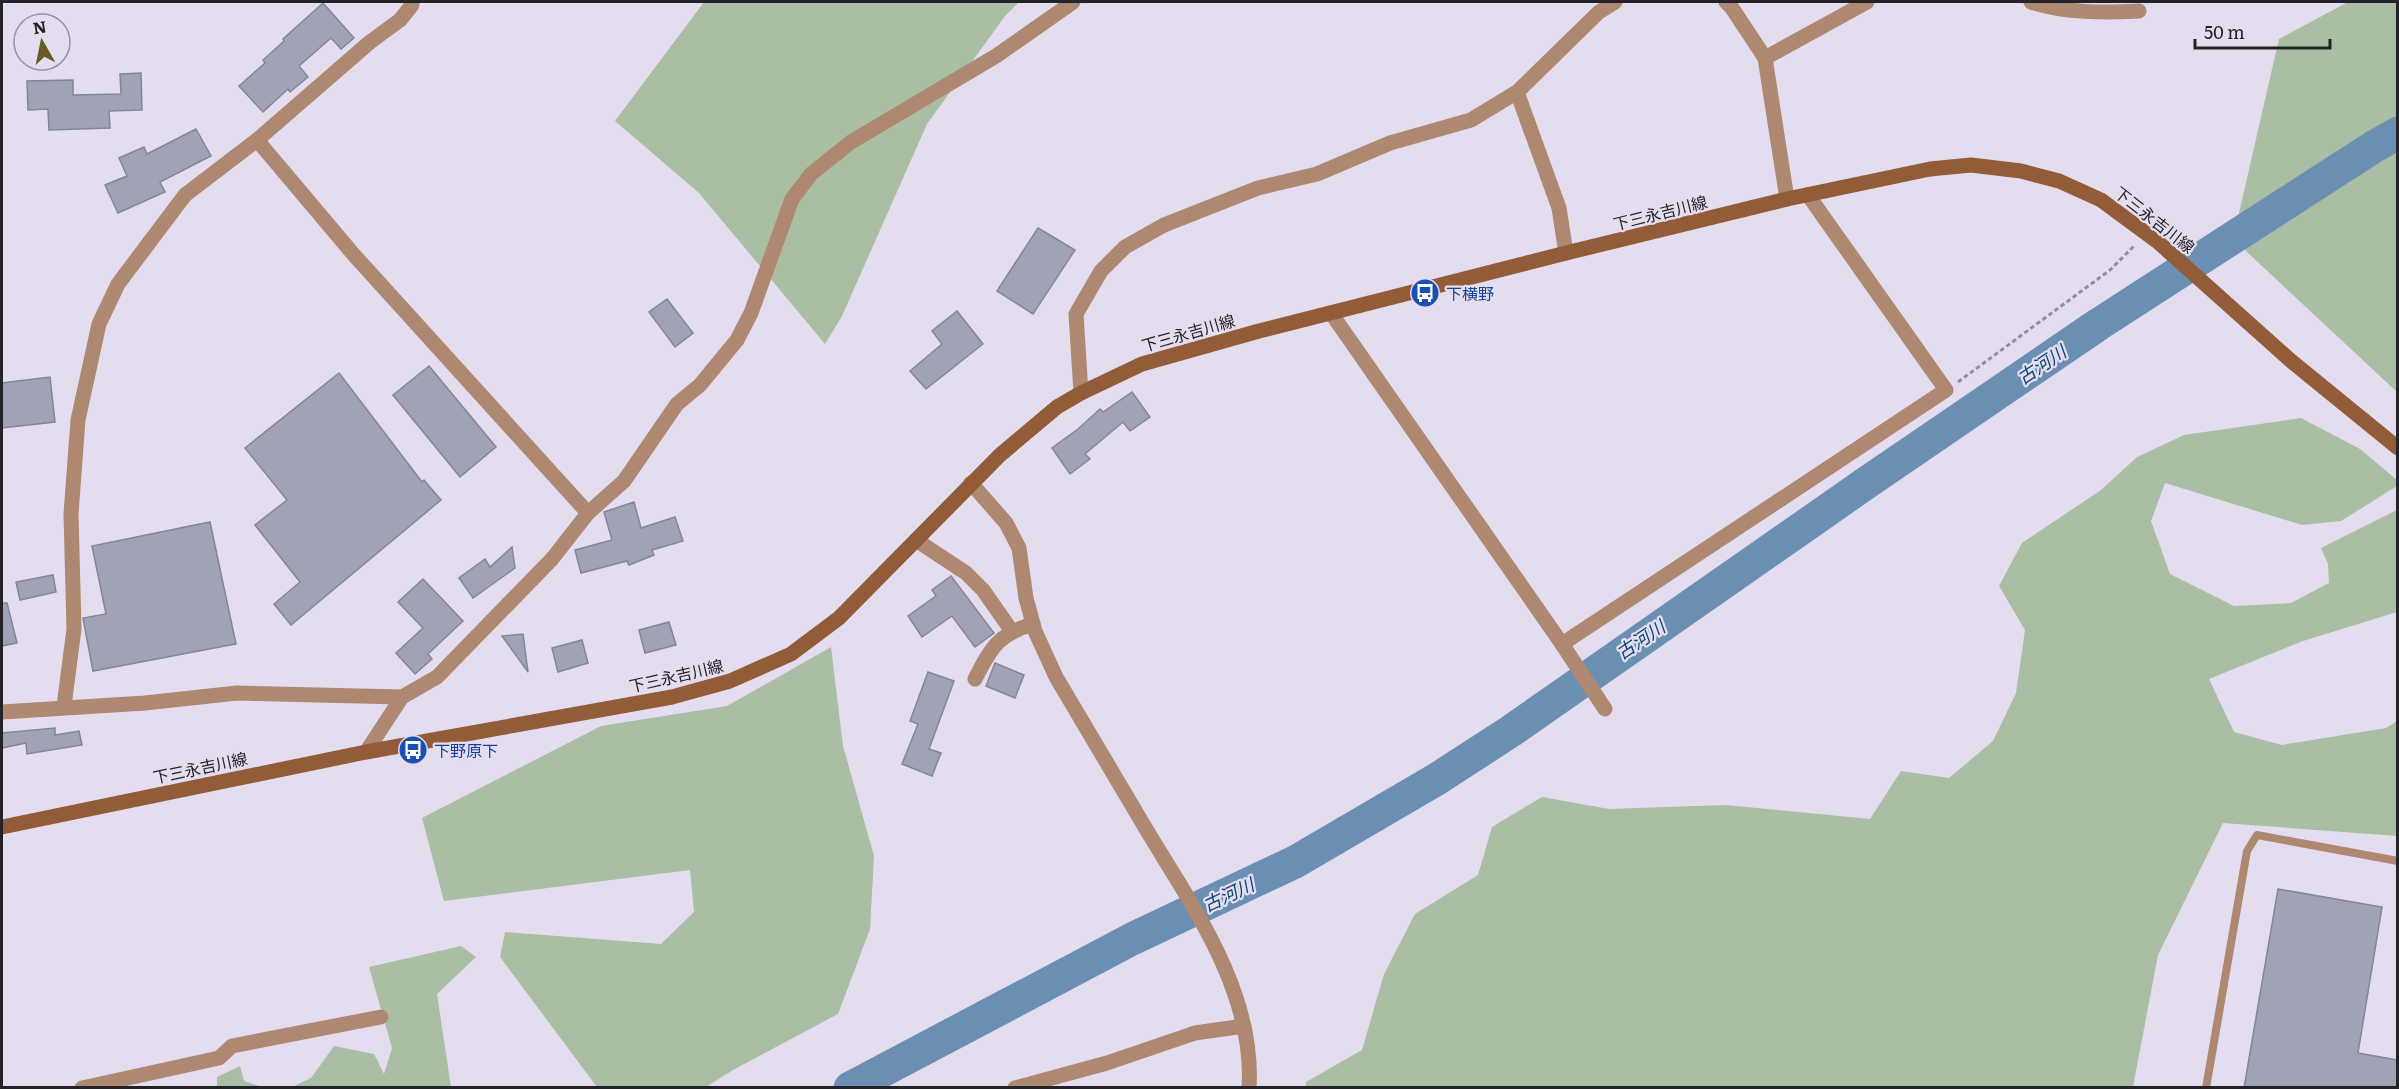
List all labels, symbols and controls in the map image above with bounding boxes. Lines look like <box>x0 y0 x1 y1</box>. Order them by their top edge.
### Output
north arrow <box>12 12 72 72</box>
scale bar <box>2195 12 2330 50</box>
text: N <box>31 13 48 39</box>
text: 50 m <box>2204 18 2245 45</box>
street label: 下三永吉川線 <box>2110 180 2200 258</box>
street label: 下三永吉川線 <box>1611 189 1709 235</box>
bus stop icon: 下横野 <box>1409 277 1441 309</box>
place label: 下横野 <box>1446 281 1494 305</box>
street label: 下三永吉川線 <box>1139 307 1237 357</box>
water label: 古河川 <box>2011 337 2073 390</box>
water label: 古河川 <box>1610 612 1672 665</box>
street label: 下三永吉川線 <box>627 653 725 697</box>
bus stop icon: 下野原下 <box>397 734 429 766</box>
place label: 下野原下 <box>434 738 498 762</box>
street label: 下三永吉川線 <box>151 745 249 789</box>
water label: 古河川 <box>1198 870 1260 918</box>

